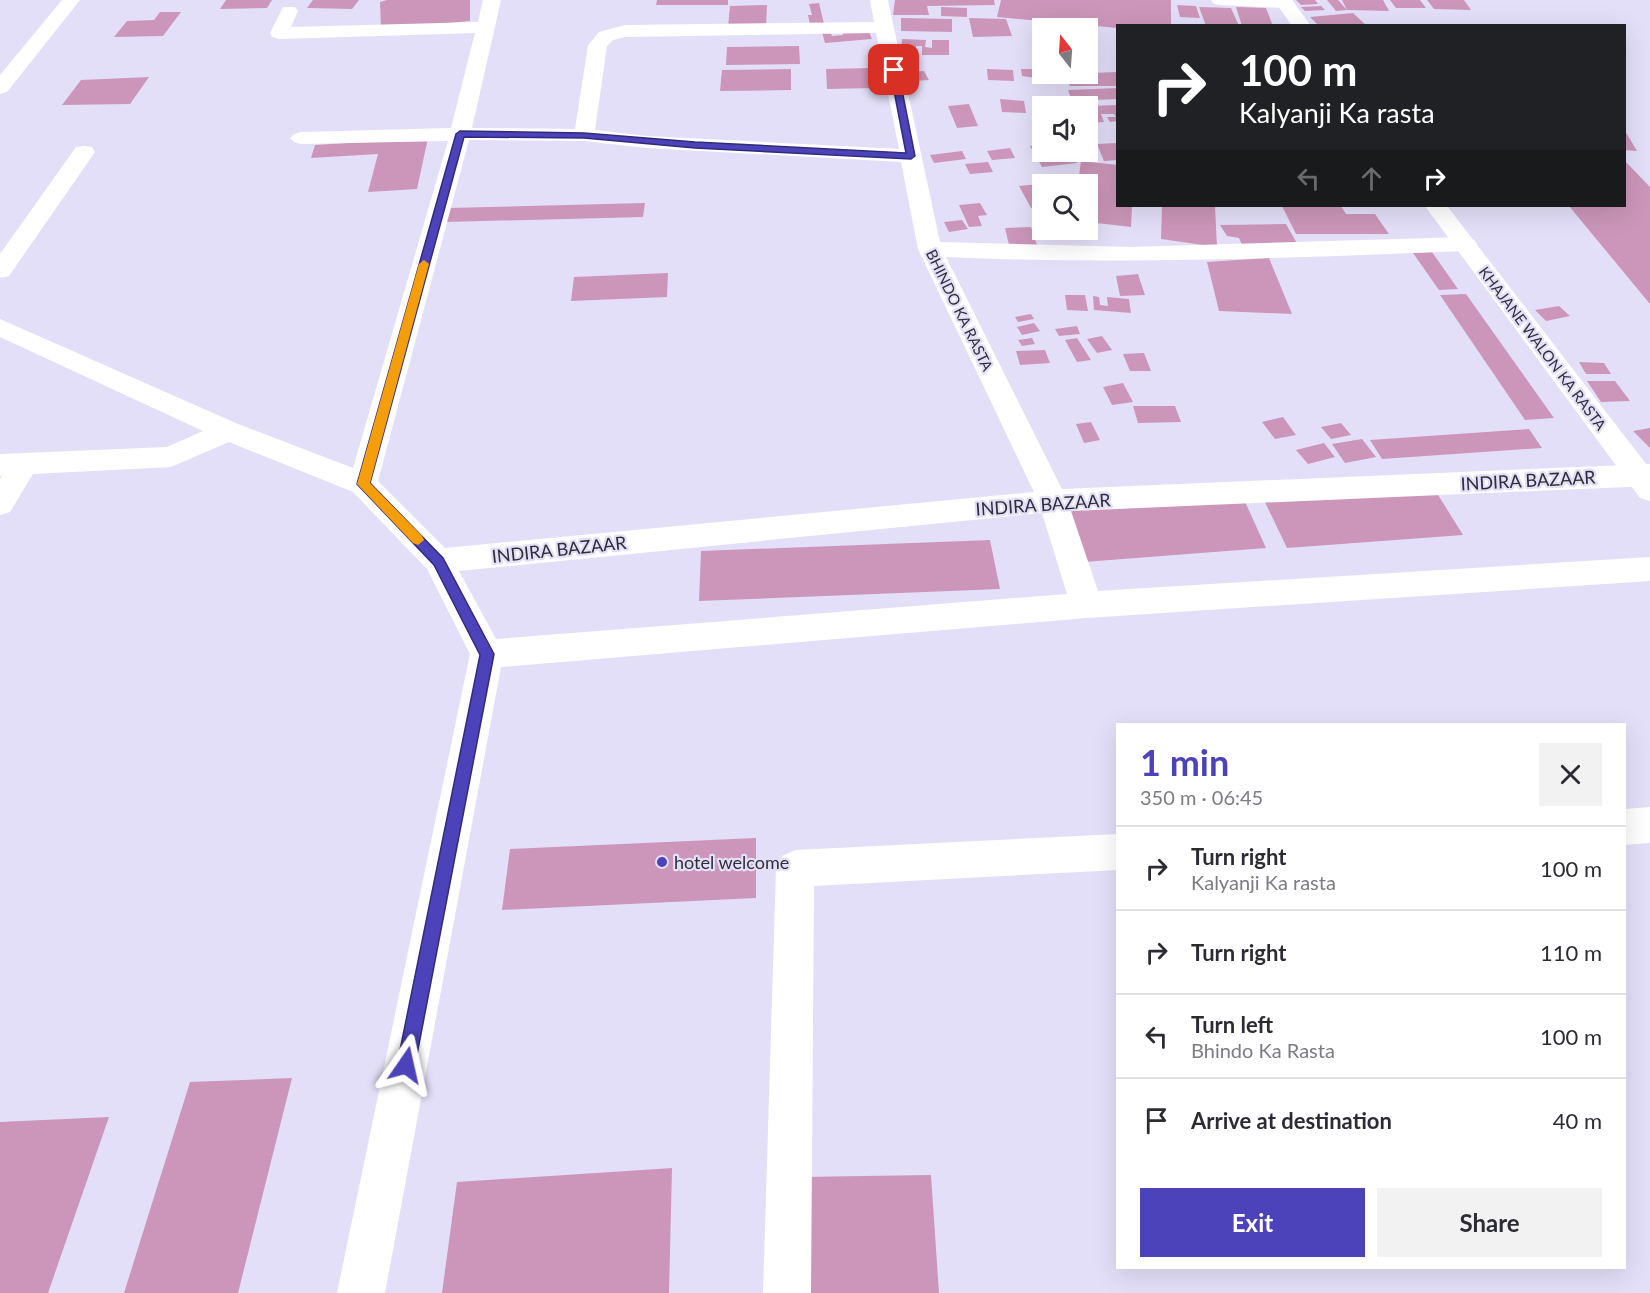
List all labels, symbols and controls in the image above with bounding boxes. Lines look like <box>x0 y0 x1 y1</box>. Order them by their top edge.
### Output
north arrow <box>1032 18 1098 84</box>
map controls <box>1032 18 1098 240</box>
pin <box>868 44 919 95</box>
text: 100 m <box>1239 45 1357 95</box>
icon: right <box>1140 48 1218 126</box>
icon: arrive <box>877 53 910 86</box>
button: sound <box>1032 96 1098 162</box>
text: Kalyanji Ka rasta <box>1239 96 1435 129</box>
icon: left <box>1292 162 1325 195</box>
icon: ahead <box>1355 162 1388 195</box>
icon: right <box>1418 162 1451 195</box>
button: search <box>1032 174 1098 240</box>
street label: BHINDO KA RASTA <box>923 246 998 375</box>
street label: KHAJANE WALON KA RASTA <box>1476 263 1611 434</box>
street label: INDIRA BAZAAR <box>1460 465 1597 495</box>
street label: INDIRA BAZAAR <box>975 488 1112 520</box>
street label: INDIRA BAZAAR <box>491 531 628 567</box>
text: 1 min <box>1140 740 1229 784</box>
button: close <box>1539 743 1602 806</box>
text: 350 m · 06:45 <box>1140 785 1263 809</box>
text: Turn right <box>1191 843 1286 870</box>
place label: hotel welcome <box>674 851 789 873</box>
icon: right <box>1140 852 1173 885</box>
marker: hotel welcome <box>655 855 669 869</box>
text: 100 m <box>1540 855 1602 882</box>
text: Kalyanji Ka rasta <box>1191 870 1336 894</box>
icon: right <box>1140 936 1173 969</box>
text: Turn right <box>1191 939 1286 966</box>
text: 110 m <box>1540 939 1602 966</box>
text: Turn left <box>1191 1011 1273 1038</box>
icon: left <box>1140 1020 1173 1053</box>
text: 100 m <box>1540 1023 1602 1050</box>
position arrow <box>374 1033 438 1097</box>
text: Bhindo Ka Rasta <box>1191 1038 1335 1062</box>
icon: arrive <box>1140 1104 1173 1137</box>
text: Arrive at destination <box>1191 1107 1392 1134</box>
text: 40 m <box>1553 1107 1602 1134</box>
button: Exit <box>1140 1188 1365 1257</box>
button: Share <box>1377 1188 1602 1257</box>

